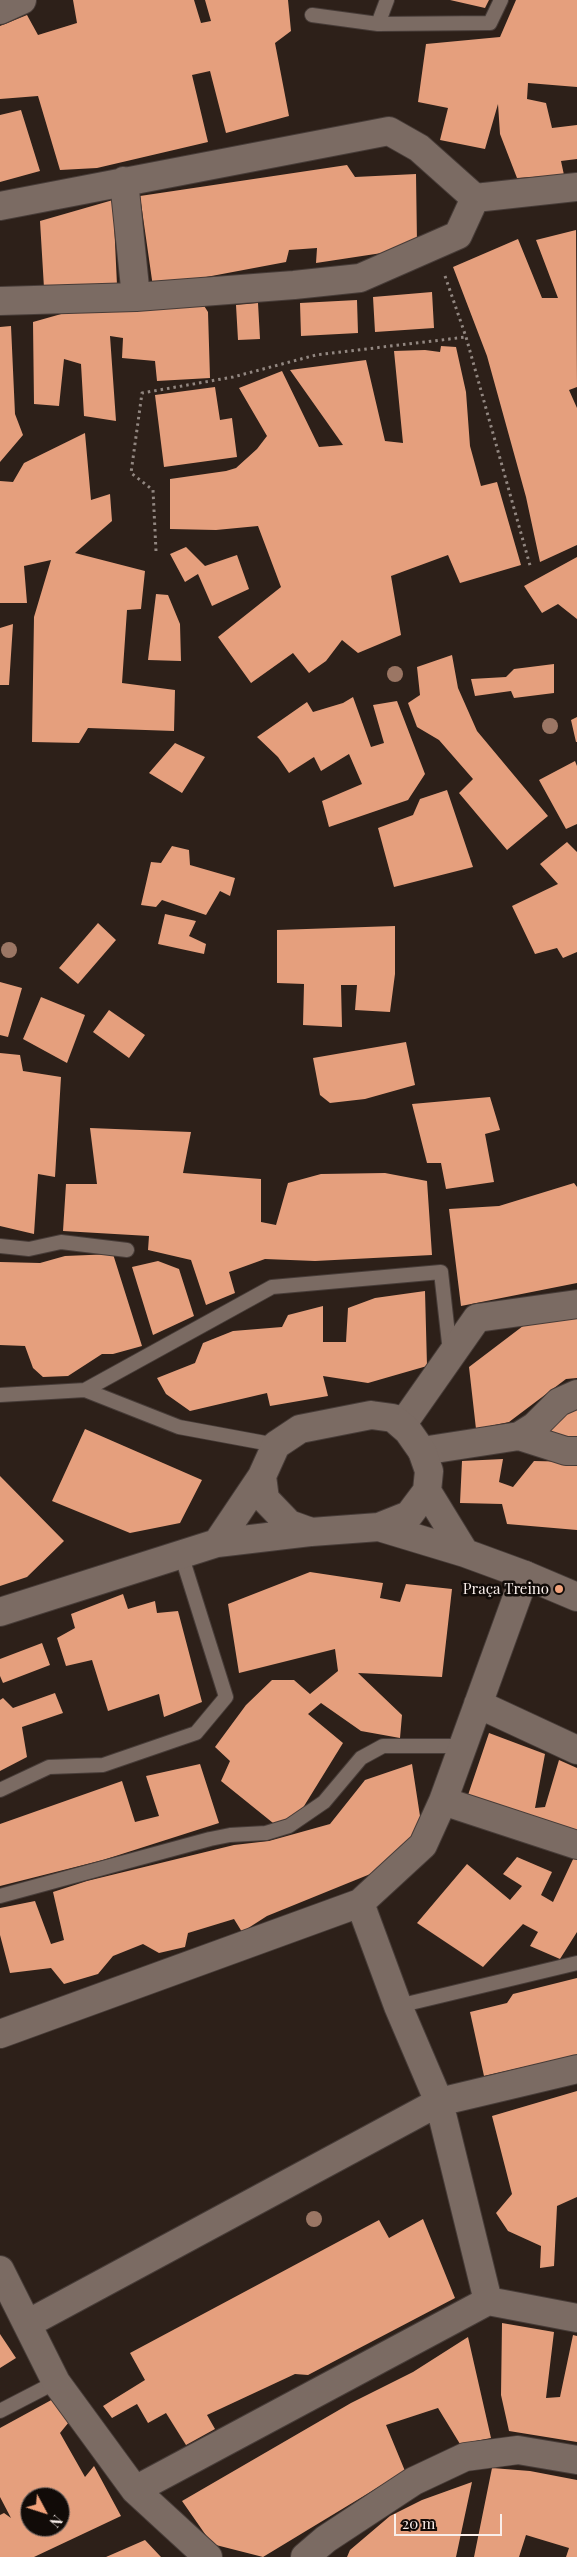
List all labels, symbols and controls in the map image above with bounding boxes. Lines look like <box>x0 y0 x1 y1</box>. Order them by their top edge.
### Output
place label: Praça Treino <box>463 1580 549 1598</box>
marker: Praça Treino <box>553 1583 565 1595</box>
north arrow <box>20 2487 70 2537</box>
scale bar <box>397 2504 504 2536</box>
text: N <box>46 2511 67 2531</box>
text: 20 m <box>402 2513 435 2533</box>

